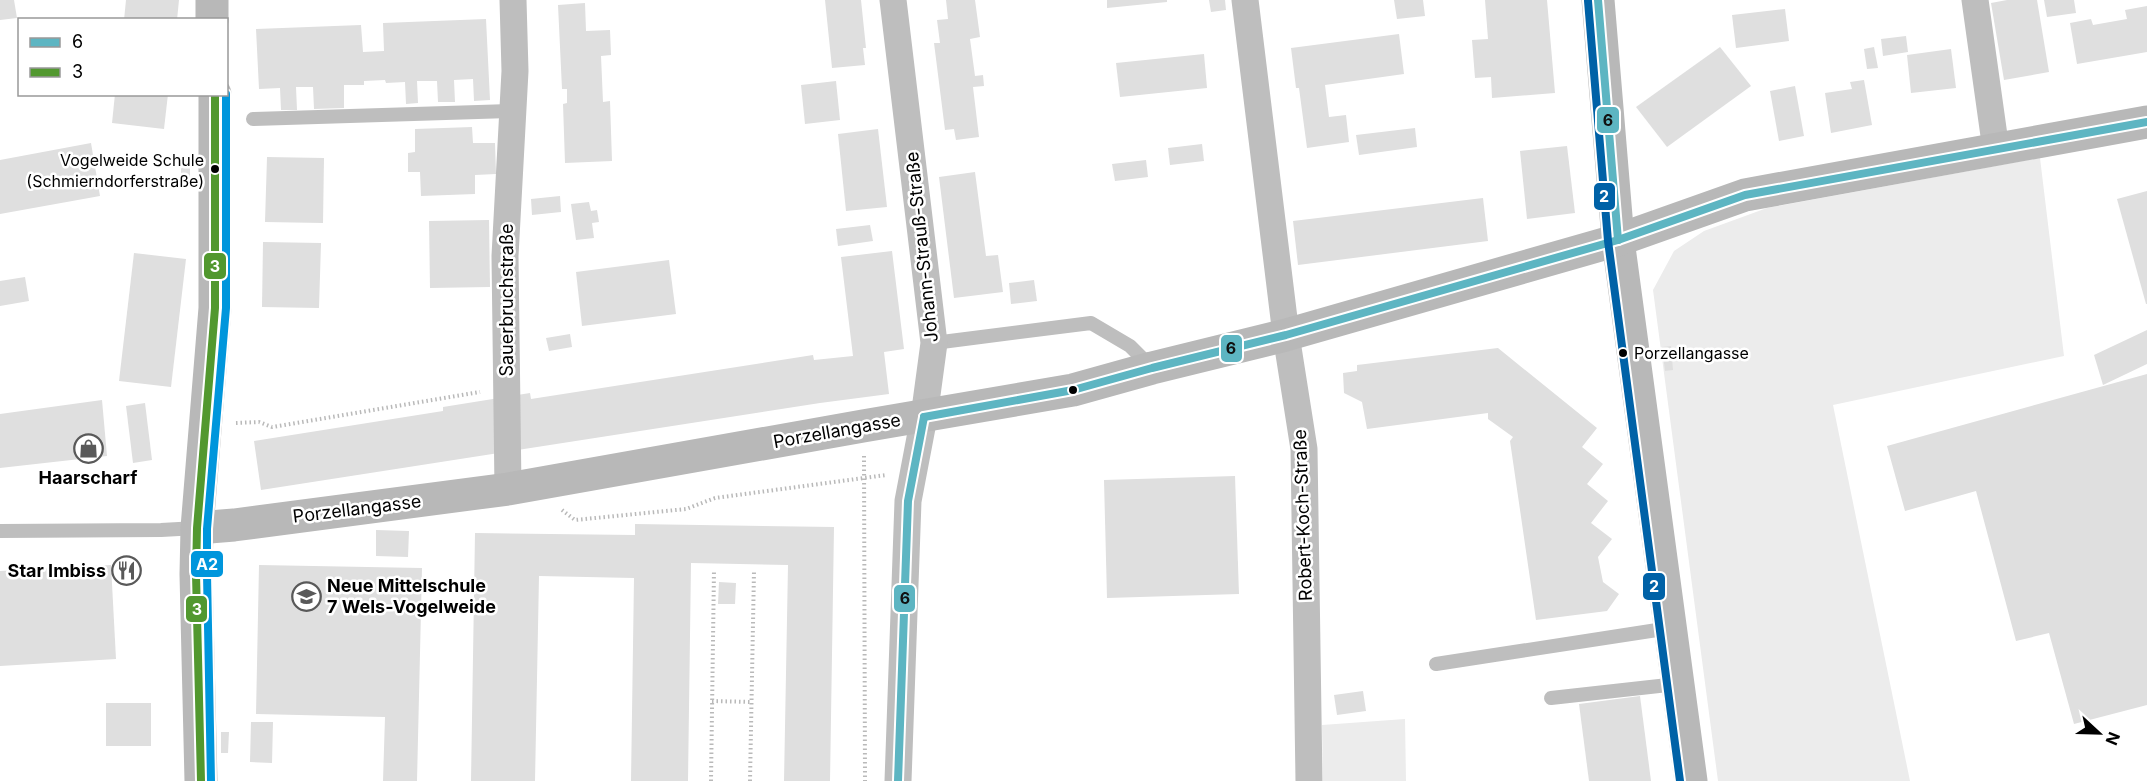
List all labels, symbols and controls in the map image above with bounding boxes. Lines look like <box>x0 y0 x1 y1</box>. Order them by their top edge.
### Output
legend <box>18 18 228 96</box>
text: 6 <box>72 31 83 52</box>
text: 3 <box>72 61 83 82</box>
line badge: 6 <box>1596 106 1620 134</box>
text: 6 <box>1603 110 1613 130</box>
place label: Vogelweide Schule (Schmierndorferstraße) <box>26 150 204 191</box>
street label: Johann-Strauß-Straße <box>901 151 942 343</box>
marker: Vogelweide Schule (Schmierndorferstraße) <box>209 163 221 175</box>
line badge: 2 <box>1593 182 1616 211</box>
text: 2 <box>1599 186 1609 206</box>
street label: Sauerbruchstraße <box>496 223 517 377</box>
line badge: 3 <box>203 252 227 280</box>
text: 3 <box>210 256 220 276</box>
line badge: 6 <box>1220 334 1243 363</box>
text: 6 <box>1226 338 1236 358</box>
place label: Porzellangasse <box>1634 343 1749 363</box>
marker: Porzellangasse <box>1617 347 1629 359</box>
unlabelled marker <box>1067 384 1079 396</box>
street label: Porzellangasse <box>771 409 902 452</box>
street label: Robert-Koch-Straße <box>1289 429 1316 601</box>
shop icon: Haarscharf <box>72 433 104 465</box>
place label: Haarscharf <box>39 467 137 488</box>
street label: Porzellangasse <box>292 490 422 527</box>
line badge: A2 <box>190 550 224 578</box>
text: A2 <box>196 554 218 574</box>
restaurant icon: Star Imbiss <box>111 555 143 587</box>
place label: Star Imbiss <box>8 560 106 581</box>
line badge: 2 <box>1642 572 1666 601</box>
place label: Neue Mittelschule 7 Wels-Vogelweide <box>327 575 496 617</box>
text: 2 <box>1649 576 1659 596</box>
school or university icon: Neue Mittelschule 7 Wels-Vogelweide <box>290 580 322 612</box>
line badge: 6 <box>893 584 916 613</box>
text: 6 <box>900 588 910 608</box>
line badge: 3 <box>185 595 208 623</box>
text: 3 <box>192 599 202 619</box>
north arrow <box>2069 703 2129 763</box>
text: N <box>2101 729 2124 748</box>

